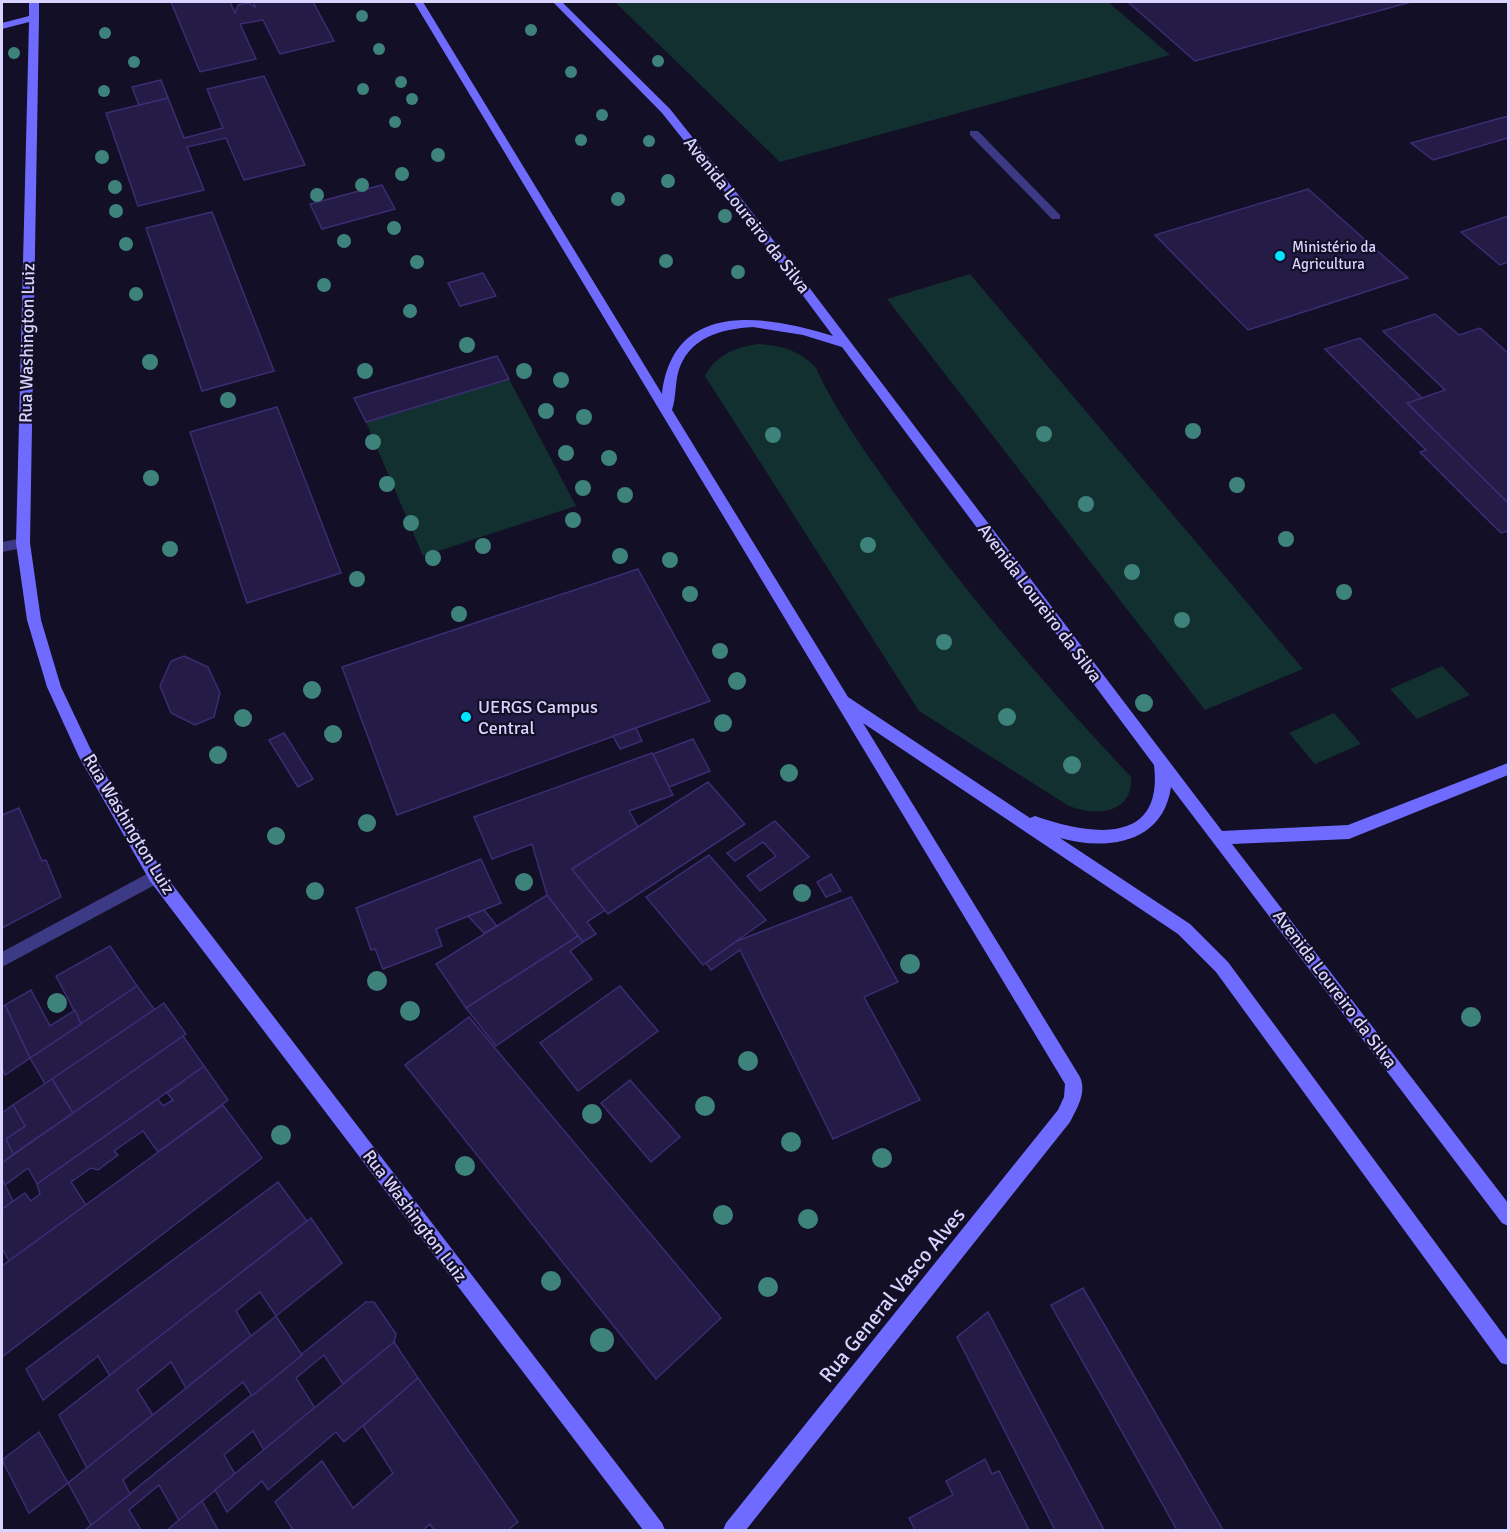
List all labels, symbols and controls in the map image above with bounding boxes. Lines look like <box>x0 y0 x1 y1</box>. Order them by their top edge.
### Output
street label: Avenida Loureiro da Silva <box>679 132 815 298</box>
place label: Ministério da Agricultura <box>1292 238 1376 273</box>
marker: Ministério da Agricultura <box>1273 249 1287 263</box>
street label: Rua Washington Luiz <box>15 263 39 423</box>
street label: Avenida Loureiro da Silva <box>973 519 1107 687</box>
place label: UERGS Campus Central <box>478 696 598 739</box>
marker: UERGS Campus Central <box>459 710 473 724</box>
street label: Rua Washington Luiz <box>78 750 180 898</box>
street label: Avenida Loureiro da Silva <box>1268 905 1402 1073</box>
street label: Rua Washington Luiz <box>358 1146 472 1286</box>
street label: Rua General Vasco Alves <box>813 1202 971 1388</box>

